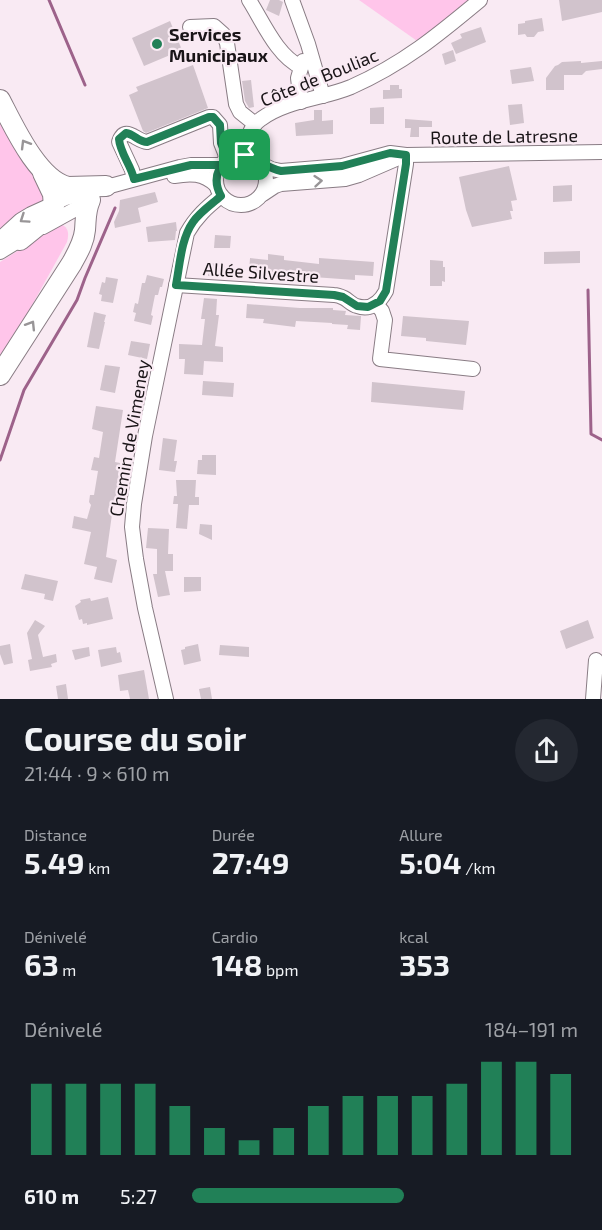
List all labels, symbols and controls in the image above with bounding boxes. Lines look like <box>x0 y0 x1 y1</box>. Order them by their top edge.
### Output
place label: Services Municipaux <box>169 23 269 66</box>
marker: Services Municipaux <box>150 37 164 51</box>
street label: Côte de Bouliac <box>257 43 381 111</box>
street label: Route de Latresne <box>430 124 578 148</box>
pin <box>219 129 270 180</box>
icon: arrive <box>228 138 261 171</box>
one-way arrow <box>20 140 32 150</box>
one-way arrow <box>314 175 323 188</box>
one-way arrow <box>20 211 31 222</box>
street label: Allée Silvestre <box>202 257 320 287</box>
one-way arrow <box>24 321 35 332</box>
street label: Chemin de Vimeney <box>104 357 154 518</box>
text: Course du soir <box>24 718 246 758</box>
button: share <box>515 719 578 782</box>
text: 21:44 · 9 × 610 m <box>24 761 170 785</box>
text: Distance <box>24 825 87 844</box>
text: Durée <box>212 825 255 844</box>
text: Allure <box>399 825 443 844</box>
text: 5.49 <box>24 844 85 880</box>
text: 27:49 <box>212 844 289 880</box>
text: 5:04 <box>399 844 462 880</box>
text: km <box>85 858 110 877</box>
text: /km <box>462 858 496 877</box>
text: Dénivelé <box>24 927 87 946</box>
text: Cardio <box>212 927 258 946</box>
text: kcal <box>399 927 429 946</box>
text: 63 <box>24 946 59 982</box>
text: 148 <box>212 946 262 982</box>
text: 353 <box>399 946 450 982</box>
text: m <box>59 960 76 979</box>
text: bpm <box>262 960 298 979</box>
text: Dénivelé <box>24 1017 103 1041</box>
text: 184–191 m <box>485 1017 578 1041</box>
text: 610 m <box>24 1184 79 1208</box>
text: 5:27 <box>120 1184 157 1208</box>

